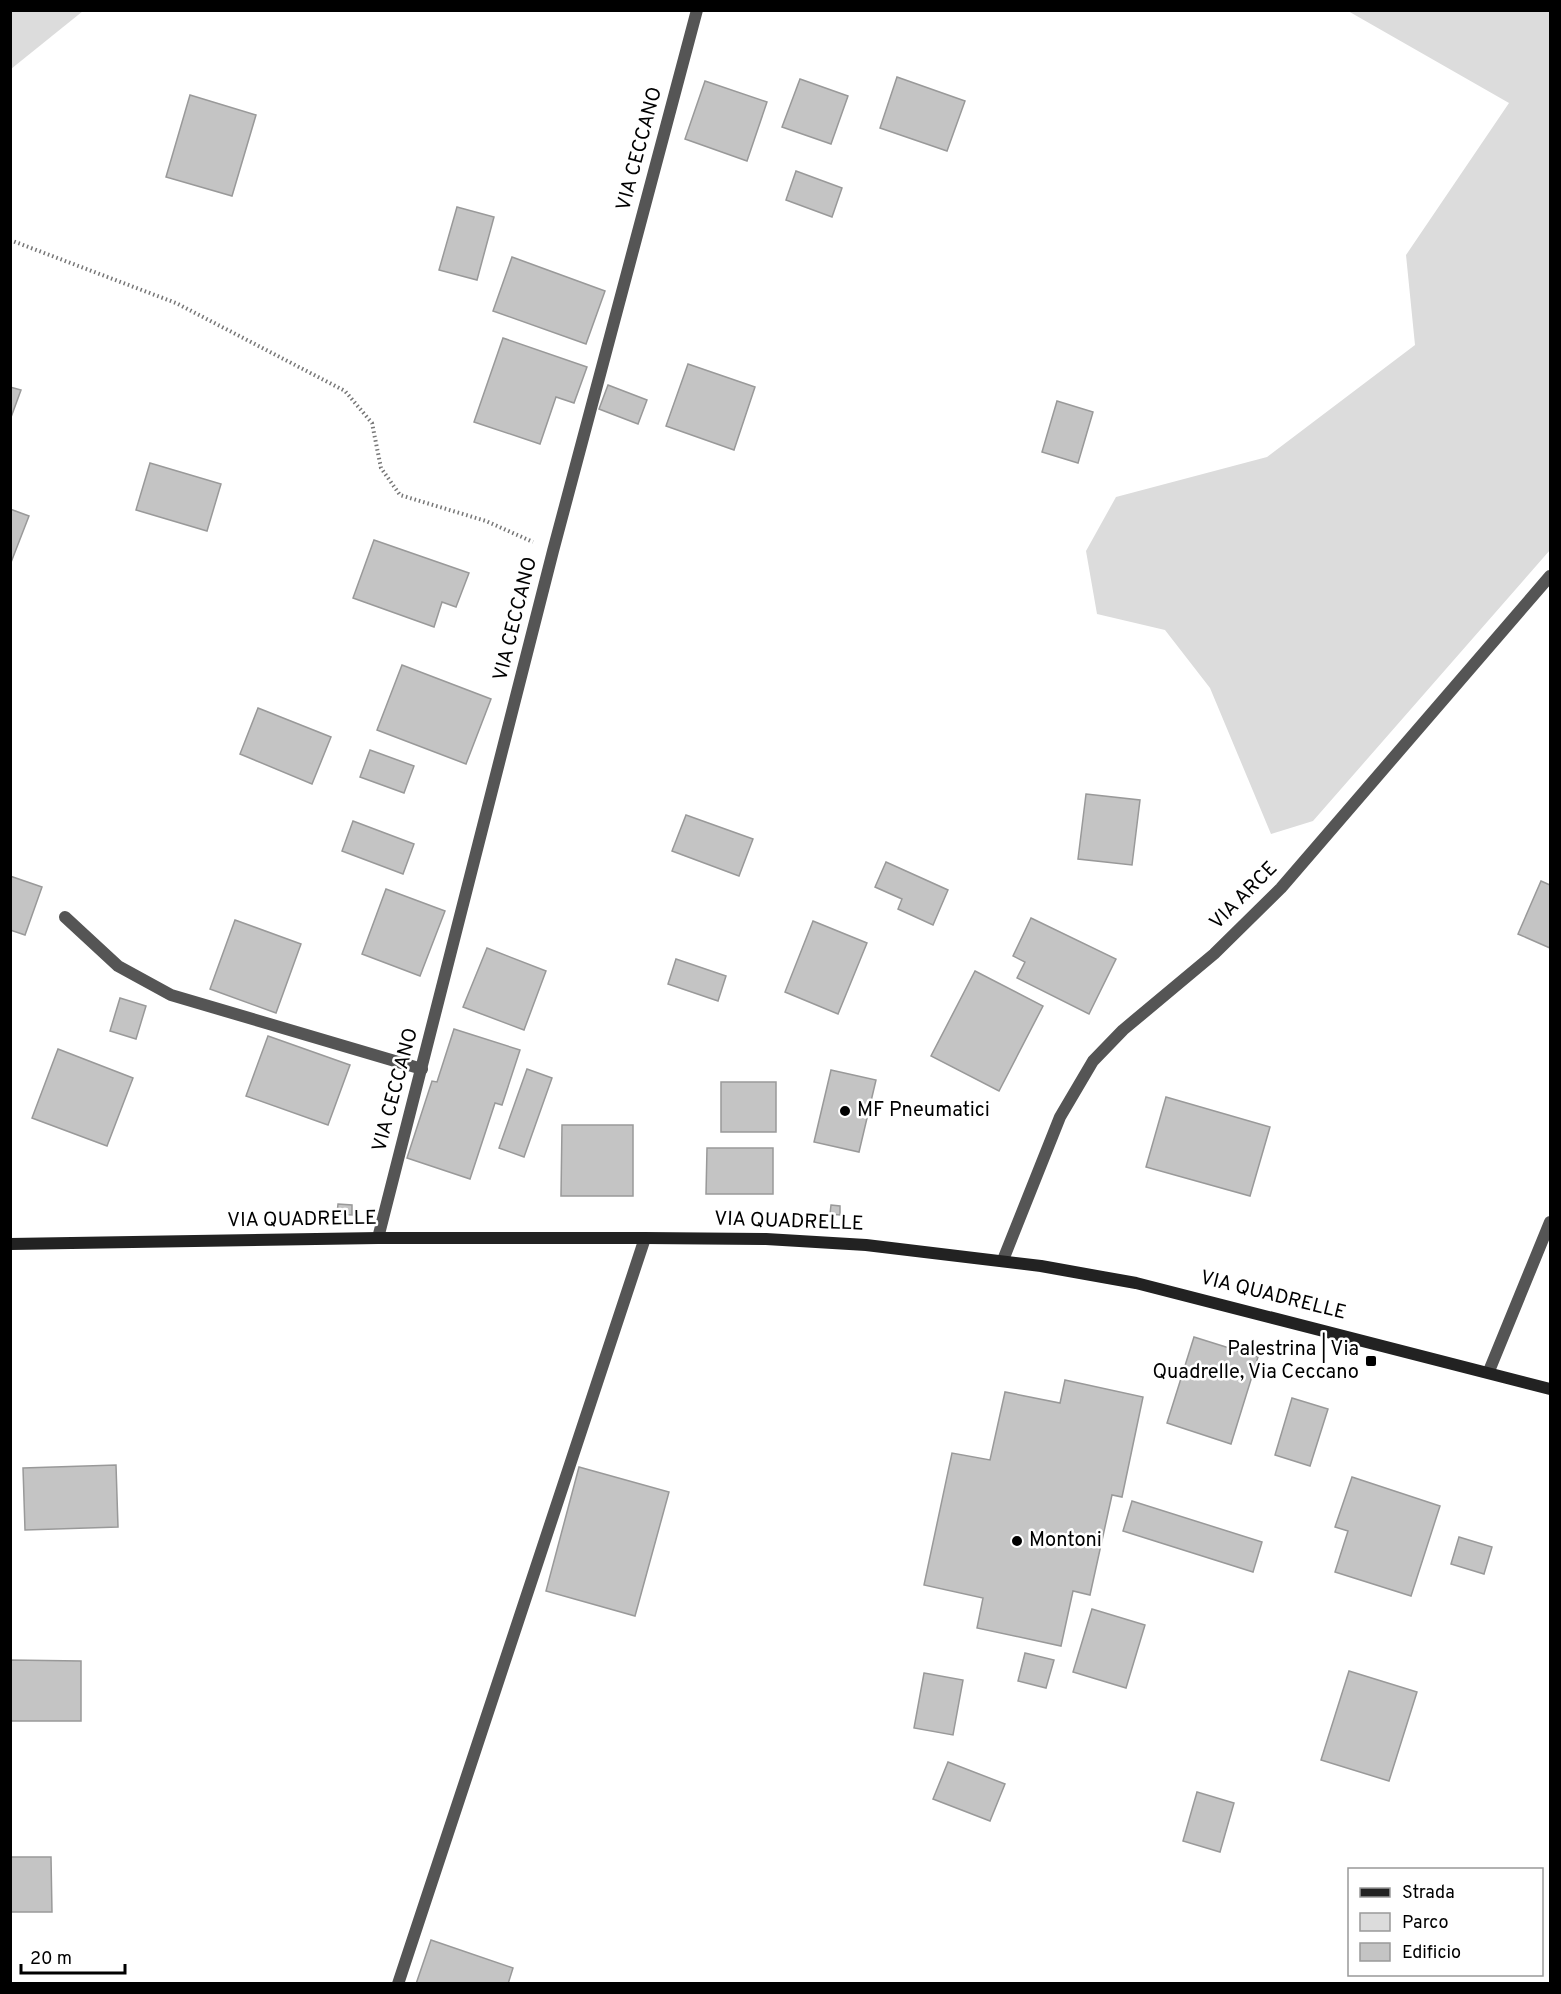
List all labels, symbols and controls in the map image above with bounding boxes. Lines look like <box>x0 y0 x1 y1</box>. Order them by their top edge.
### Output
street label: VIA CECCANO <box>611 84 669 214</box>
street label: VIA CECCANO <box>488 554 544 684</box>
street label: VIA ARCE <box>1204 856 1284 936</box>
street label: VIA CECCANO <box>367 1025 425 1155</box>
place label: MF Pneumatici <box>857 1098 990 1124</box>
marker: MF Pneumatici <box>838 1104 852 1118</box>
street label: VIA QUADRELLE <box>227 1206 377 1234</box>
street label: VIA QUADRELLE <box>714 1206 864 1238</box>
street label: VIA QUADRELLE <box>1197 1265 1349 1327</box>
place label: Palestrina | Via Quadrelle, Via Ceccano <box>1152 1332 1359 1386</box>
marker: Palestrina | Via Quadrelle, Via Ceccano <box>1364 1354 1378 1368</box>
place label: Montoni <box>1029 1528 1102 1554</box>
marker: Montoni <box>1010 1534 1024 1548</box>
legend <box>1348 1868 1543 1976</box>
text: Strada <box>1402 1882 1455 1905</box>
text: Parco <box>1402 1912 1448 1935</box>
scale bar <box>21 1937 124 1975</box>
text: Edificio <box>1402 1942 1461 1965</box>
text: 20 m <box>30 1948 72 1971</box>

